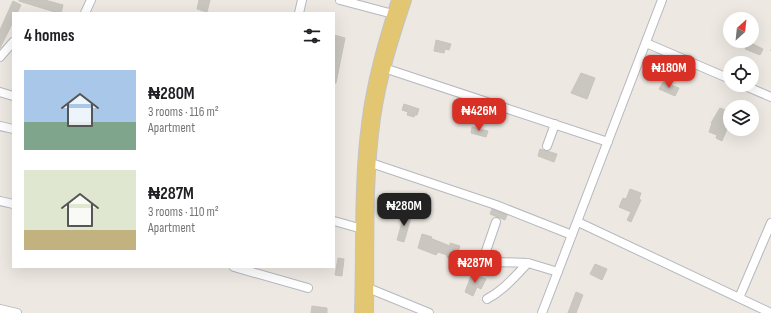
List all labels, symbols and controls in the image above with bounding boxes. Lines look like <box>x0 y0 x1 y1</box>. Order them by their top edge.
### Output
north arrow <box>723 12 759 48</box>
map controls <box>723 12 759 136</box>
icon: filters <box>301 25 323 47</box>
text: 4 homes <box>24 26 75 46</box>
pin: ₦180M <box>641 55 697 89</box>
button: locate <box>723 56 759 92</box>
text: ₦180M <box>651 60 687 76</box>
text: ₦280M <box>148 84 195 104</box>
icon: home <box>56 86 104 134</box>
pin: ₦426M <box>451 98 507 132</box>
button: layers <box>723 100 759 136</box>
text: ₦426M <box>461 103 497 119</box>
text: 3 rooms · 116 m² <box>148 104 219 120</box>
text: Apartment <box>148 120 195 136</box>
text: ₦287M <box>148 184 194 204</box>
icon: home <box>56 186 104 234</box>
pin: ₦280M <box>376 193 432 227</box>
text: ₦280M <box>386 198 422 214</box>
text: 3 rooms · 110 m² <box>148 204 219 220</box>
text: Apartment <box>148 220 195 236</box>
pin: ₦287M <box>447 250 503 284</box>
text: ₦287M <box>457 255 493 271</box>

